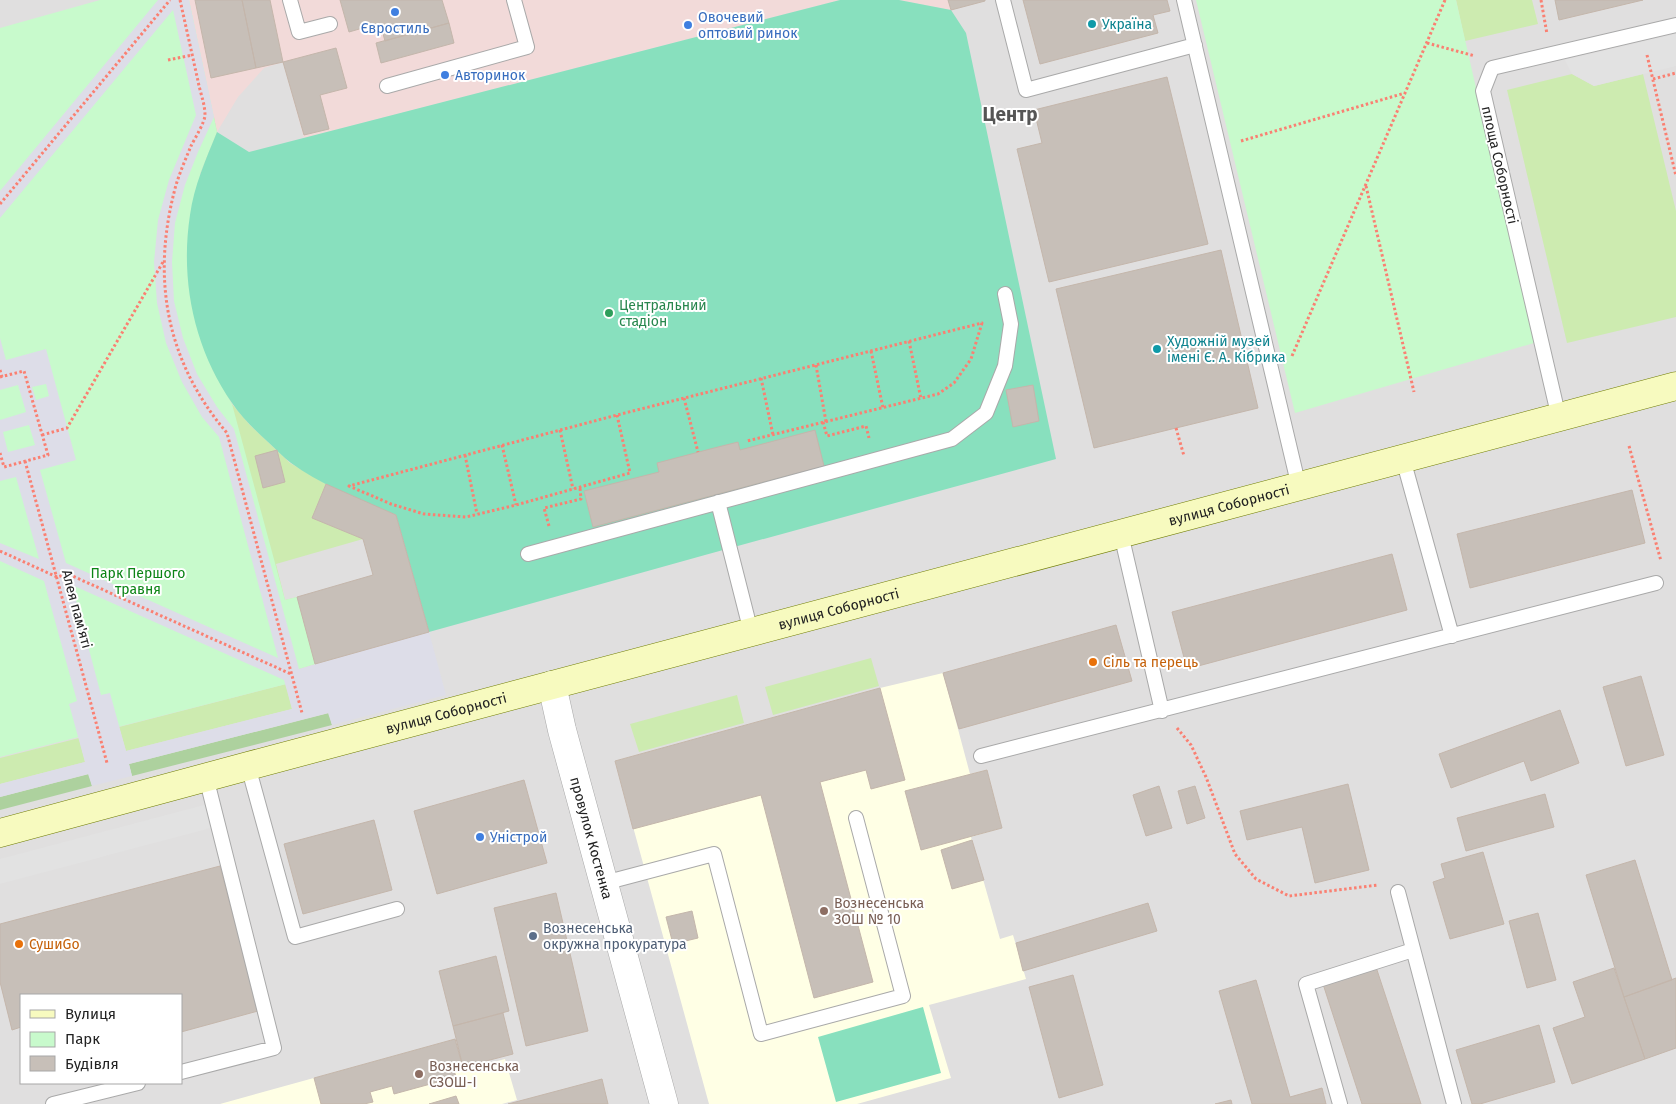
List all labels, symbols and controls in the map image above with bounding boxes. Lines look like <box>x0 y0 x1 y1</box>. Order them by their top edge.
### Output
marker: Євростиль <box>389 6 401 18</box>
place label: Овочевий оптовий ринок <box>698 9 798 42</box>
place label: Україна <box>1102 16 1152 33</box>
marker: Україна <box>1086 18 1098 30</box>
marker: Овочевий оптовий ринок <box>682 19 694 31</box>
place label: Євростиль <box>361 20 429 37</box>
place label: Авторинок <box>455 67 526 84</box>
marker: Авторинок <box>439 69 451 81</box>
district label: Центр <box>983 103 1037 126</box>
street label: площа Соборності <box>1478 104 1521 226</box>
place label: Центральний стадіон <box>619 297 707 330</box>
marker: Центральний стадіон <box>603 307 615 319</box>
place label: Художній музей імені Є. А. Кібрика <box>1167 333 1286 366</box>
marker: Художній музей імені Є. А. Кібрика <box>1151 343 1163 355</box>
street label: вулиця Соборності <box>1167 481 1291 530</box>
park label: Парк Першого травня <box>91 565 185 598</box>
street label: Алея пам'яті <box>58 568 95 650</box>
street label: вулиця Соборності <box>776 585 901 634</box>
place label: Сіль та перець <box>1103 654 1198 671</box>
marker: Сіль та перець <box>1087 656 1099 668</box>
street label: вулиця Соборності <box>384 690 509 738</box>
street label: провулок Костенка <box>566 775 616 901</box>
place label: Уністрой <box>490 829 547 846</box>
marker: Уністрой <box>474 831 486 843</box>
place label: Вознесенська ЗОШ № 10 <box>834 895 924 928</box>
marker: Вознесенська ЗОШ № 10 <box>818 905 830 917</box>
place label: Вознесенська окружна прокуратура <box>543 920 687 953</box>
marker: Вознесенська окружна прокуратура <box>527 930 539 942</box>
place label: СушиGo <box>29 936 80 953</box>
marker: СушиGo <box>13 938 25 950</box>
legend <box>20 994 182 1084</box>
text: Вулиця <box>65 1005 116 1023</box>
text: Парк <box>65 1030 100 1048</box>
text: Будівля <box>65 1055 119 1073</box>
place label: Вознесенська СЗОШ-І <box>429 1058 519 1091</box>
marker: Вознесенська СЗОШ-І <box>413 1068 425 1080</box>

